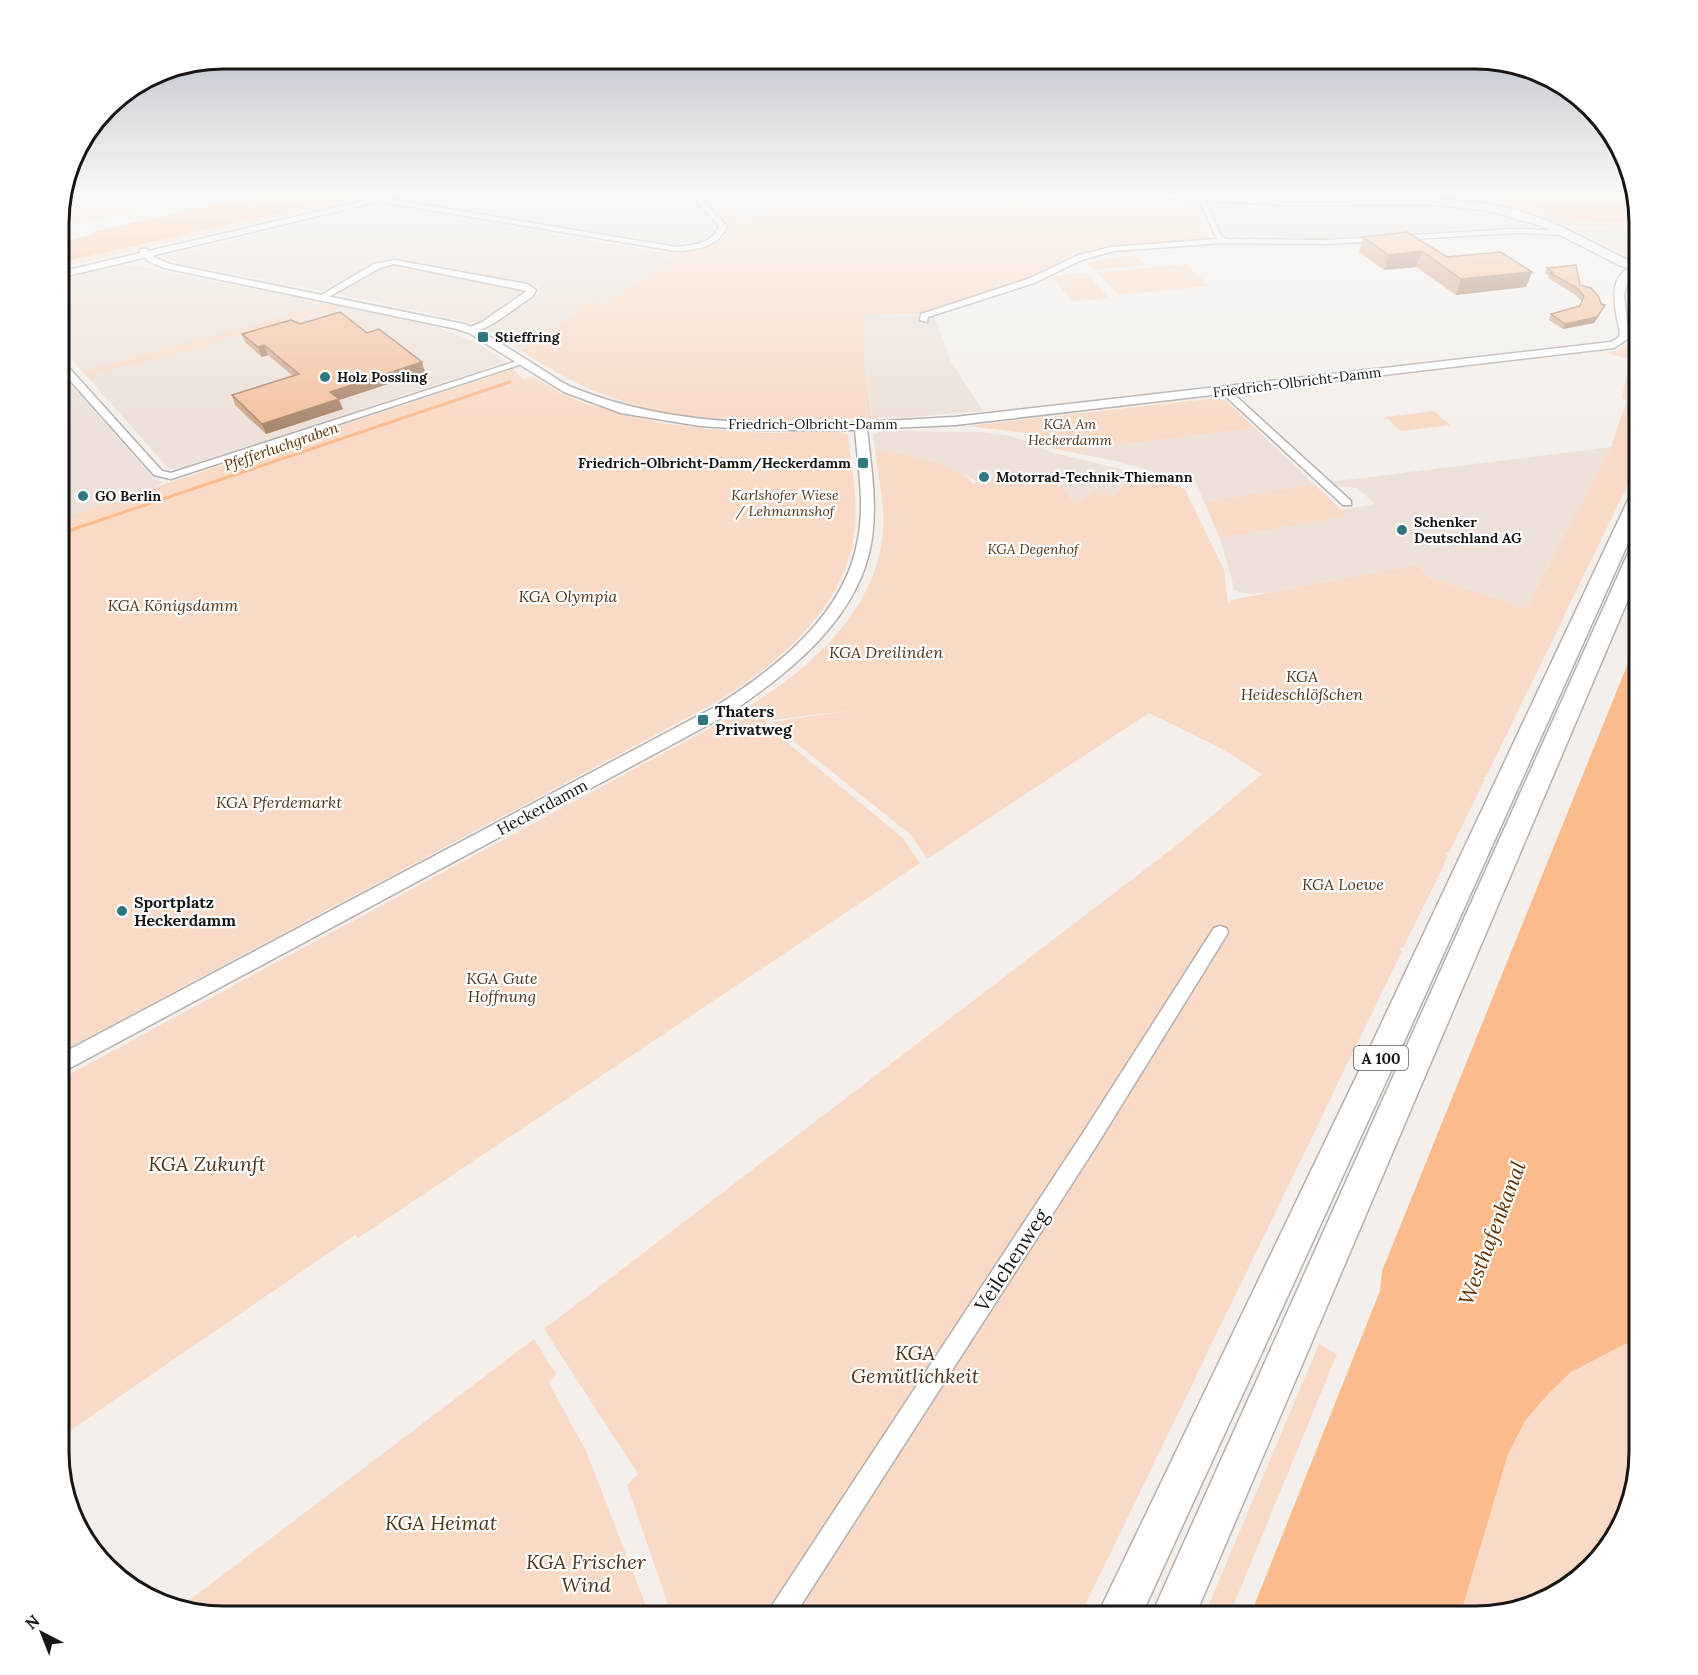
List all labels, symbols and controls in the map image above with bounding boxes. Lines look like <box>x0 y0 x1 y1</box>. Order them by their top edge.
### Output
place label: Stieffring <box>495 328 561 346</box>
marker: Stieffring <box>476 330 490 344</box>
street label: Friedrich-Olbricht-Damm <box>1212 363 1383 401</box>
place label: Holz Possling <box>337 368 428 386</box>
marker: Holz Possling <box>318 370 332 384</box>
street label: Friedrich-Olbricht-Damm <box>728 415 898 433</box>
park label: KGA Am Heckerdamm <box>1028 415 1113 449</box>
water label: Pfefferluchgraben <box>221 417 341 474</box>
place label: Friedrich-Olbricht-Damm/Heckerdamm <box>578 454 851 472</box>
marker: Friedrich-Olbricht-Damm/Heckerdamm <box>856 456 870 470</box>
place label: Motorrad-Technik-Thiemann <box>996 468 1193 486</box>
marker: Motorrad-Technik-Thiemann <box>977 470 991 484</box>
park label: Karlshofer Wiese / Lehmannshof <box>731 486 839 520</box>
place label: GO Berlin <box>95 487 161 505</box>
marker: GO Berlin <box>76 489 90 503</box>
place label: Schenker Deutschland AG <box>1414 513 1522 547</box>
marker: Schenker Deutschland AG <box>1395 523 1409 537</box>
park label: KGA Degenhof <box>987 540 1080 558</box>
park label: KGA Olympia <box>519 586 618 606</box>
park label: KGA Königsdamm <box>108 595 238 615</box>
park label: KGA Dreilinden <box>829 642 943 662</box>
park label: KGA Heideschlößchen <box>1241 666 1363 704</box>
place label: Thaters Privatweg <box>715 701 793 739</box>
marker: Thaters Privatweg <box>696 713 710 727</box>
street label: Heckerdamm <box>493 775 591 839</box>
park label: KGA Pferdemarkt <box>216 792 342 812</box>
park label: KGA Loewe <box>1302 874 1384 894</box>
place label: Sportplatz Heckerdamm <box>134 892 236 930</box>
marker: Sportplatz Heckerdamm <box>115 904 129 918</box>
park label: KGA Gute Hoffnung <box>466 968 538 1006</box>
road number: A 100 <box>1354 1046 1408 1070</box>
park label: KGA Zukunft <box>148 1151 266 1176</box>
water label: Westhafenkanal <box>1452 1157 1532 1309</box>
street label: Veilchenweg <box>968 1203 1054 1317</box>
park label: KGA Gemütlichkeit <box>851 1340 980 1388</box>
park label: KGA Heimat <box>385 1510 498 1535</box>
park label: KGA Frischer Wind <box>526 1549 647 1597</box>
north arrow <box>12 1603 72 1663</box>
text: N <box>21 1610 43 1633</box>

